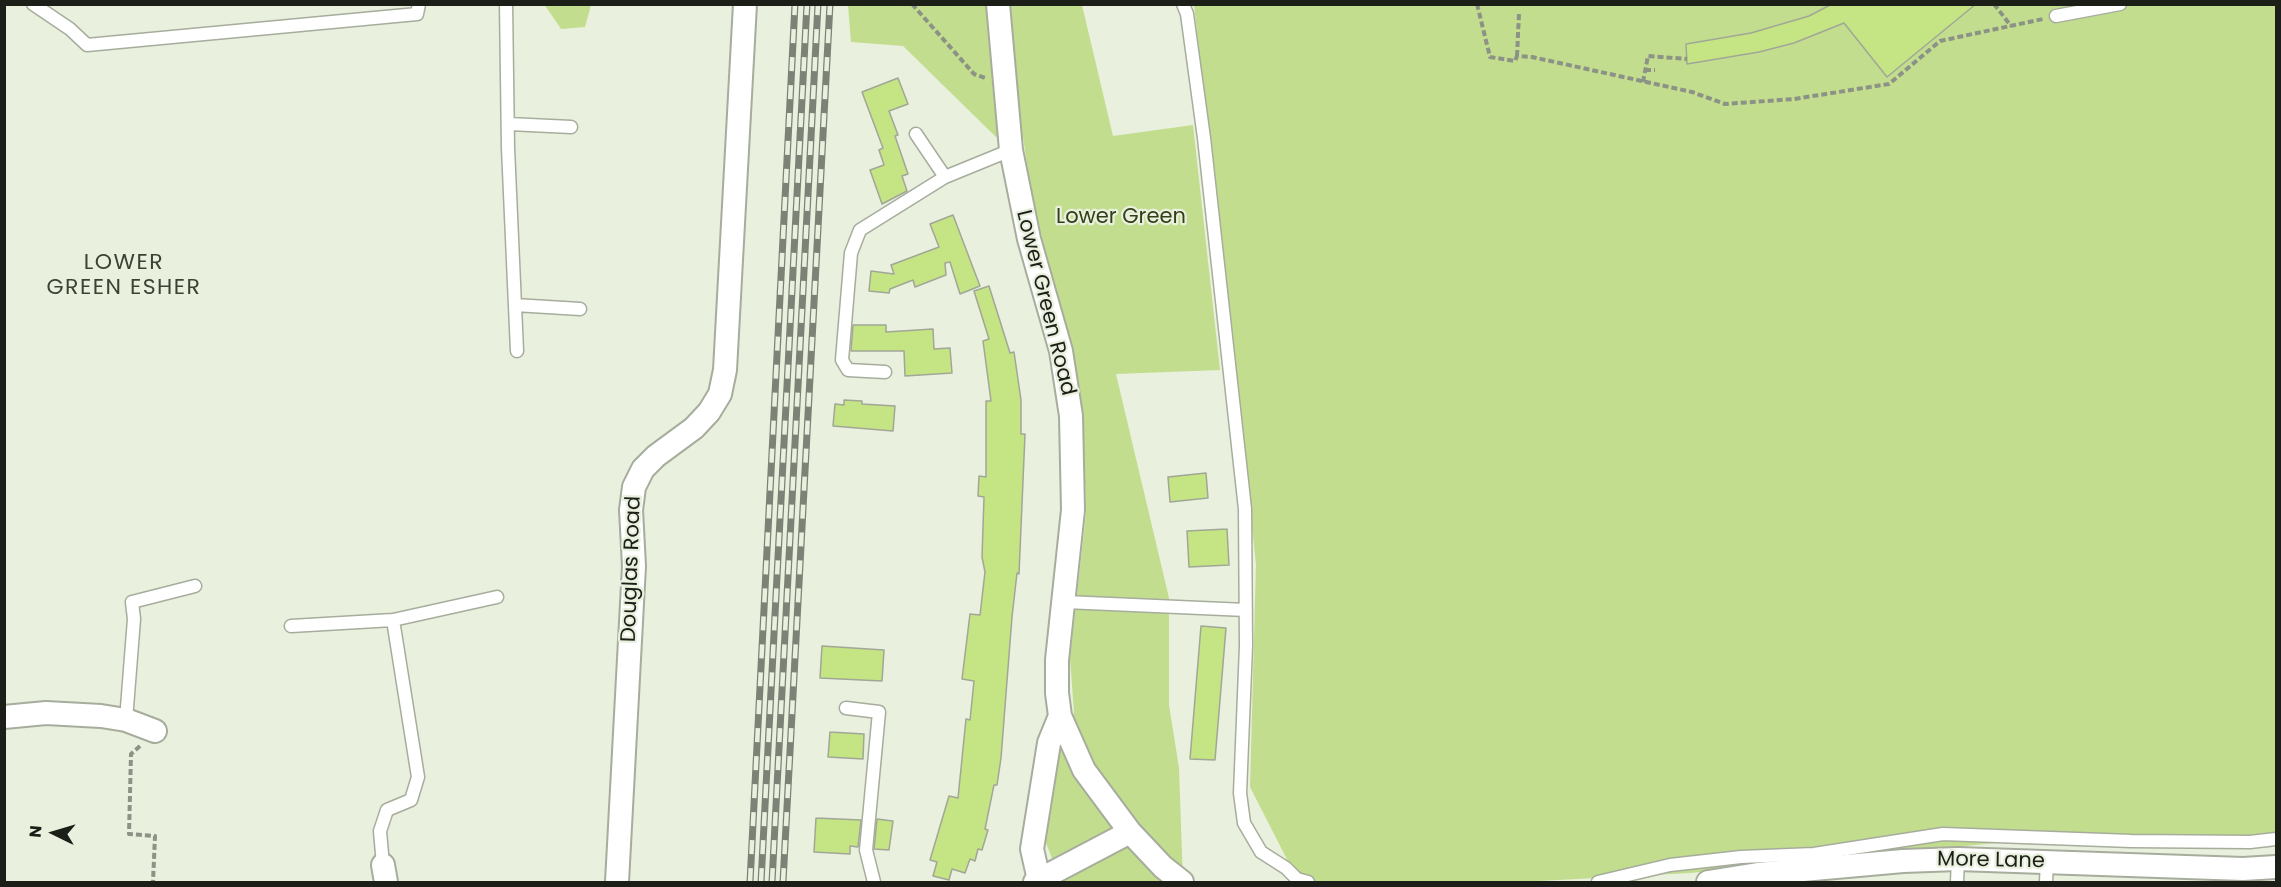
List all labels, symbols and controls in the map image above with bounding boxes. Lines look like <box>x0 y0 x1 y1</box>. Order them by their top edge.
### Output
park label: Lower Green <box>1056 205 1186 231</box>
street label: Lower Green Road <box>1010 208 1080 398</box>
district label: LOWER GREEN ESHER <box>47 250 201 302</box>
street label: Douglas Road <box>617 495 647 643</box>
north arrow <box>24 803 84 863</box>
text: N <box>24 824 48 838</box>
street label: More Lane <box>1937 847 2045 875</box>

